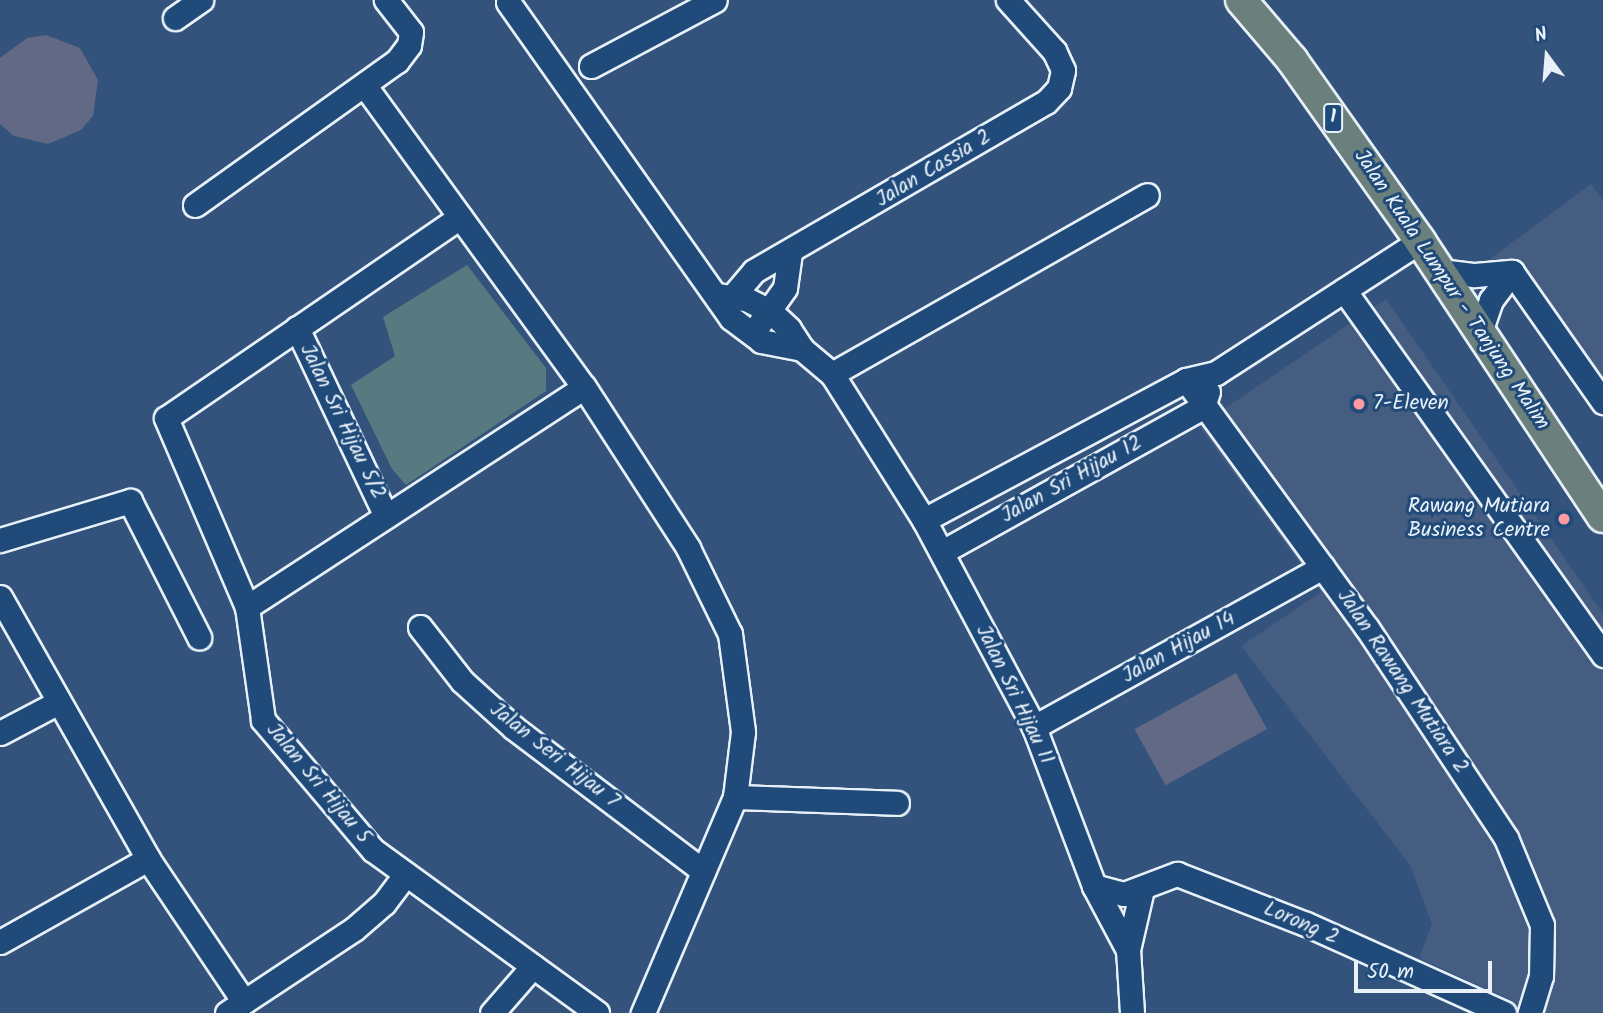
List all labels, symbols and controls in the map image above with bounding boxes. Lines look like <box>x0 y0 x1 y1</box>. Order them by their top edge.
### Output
text: N <box>1531 20 1551 52</box>
north arrow <box>1512 21 1582 91</box>
road number: 1 <box>1322 102 1344 134</box>
street label: Jalan Cassia 2 <box>872 125 996 213</box>
street label: Jalan Kuala Lumpur - Tanjung Malim <box>1348 145 1554 435</box>
street label: Jalan Sri Hijau 5/2 <box>294 340 390 504</box>
place label: 7-Eleven <box>1373 391 1449 417</box>
marker: 7-Eleven <box>1351 396 1367 412</box>
street label: Jalan Sri Hijau 12 <box>997 431 1147 529</box>
place label: Rawang Mutiara Business Centre <box>1408 494 1550 544</box>
marker: Rawang Mutiara Business Centre <box>1556 511 1572 527</box>
street label: Jalan Rawang Mutiara 2 <box>1331 585 1473 779</box>
street label: Jalan Hijau 14 <box>1118 607 1240 689</box>
street label: Jalan Sri Hijau 11 <box>969 621 1059 769</box>
street label: Jalan Seri Hijau 7 <box>484 698 624 814</box>
street label: Jalan Sri Hijau 5 <box>260 719 376 849</box>
street label: Lorong 2 <box>1260 897 1342 951</box>
scale bar <box>1358 946 1496 990</box>
text: 50 m <box>1367 956 1414 989</box>

